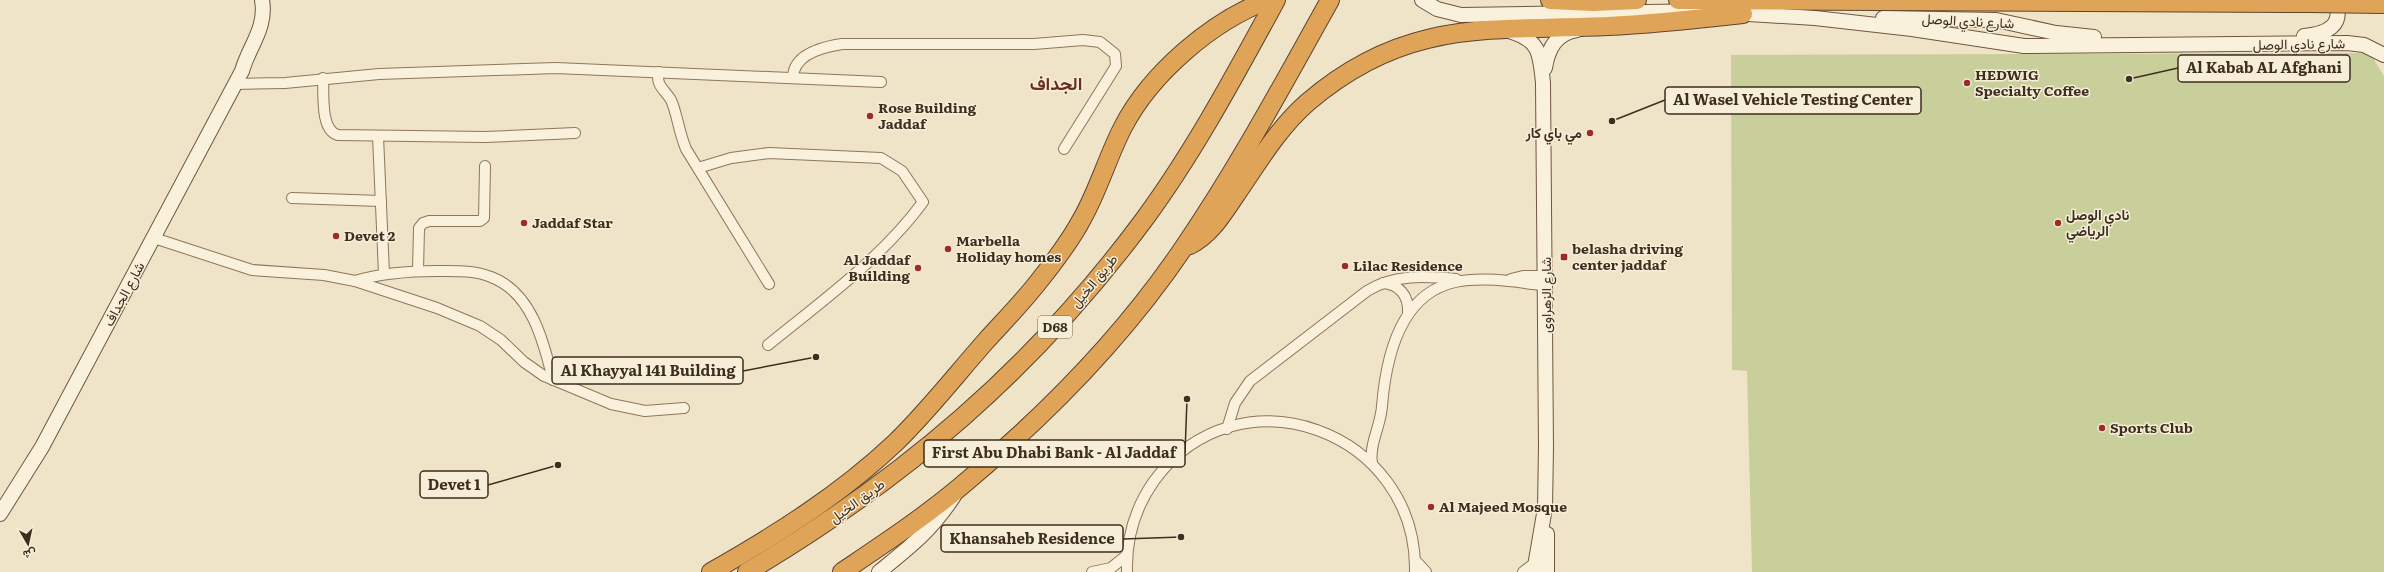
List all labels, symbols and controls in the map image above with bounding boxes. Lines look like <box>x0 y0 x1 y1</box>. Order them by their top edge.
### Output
street label: شارع نادي الوصل <box>1921 8 2015 35</box>
street label: شارع نادي الوصل <box>2253 32 2345 57</box>
callout: Al Kabab AL Afghani <box>2178 55 2350 82</box>
text: Al Kabab AL Afghani <box>2186 55 2343 78</box>
place label: HEDWIG Specialty Coffee <box>1975 64 2089 100</box>
district label: الجداف <box>1030 69 1082 96</box>
marker: HEDWIG Specialty Coffee <box>1962 78 1972 88</box>
callout: Al Wasel Vehicle Testing Center <box>1665 87 1921 114</box>
text: Al Wasel Vehicle Testing Center <box>1673 87 1913 110</box>
place label: Rose Building Jaddaf <box>878 97 977 133</box>
marker: Rose Building Jaddaf <box>865 111 875 121</box>
place label: مي باي كار <box>1525 122 1582 145</box>
marker: مي باي كار <box>1585 128 1595 138</box>
place label: نادي الوصل الرياضي <box>2066 204 2129 243</box>
place label: Jaddaf Star <box>532 212 613 232</box>
marker: Jaddaf Star <box>519 218 529 228</box>
marker: نادي الوصل الرياضي <box>2053 218 2063 228</box>
place label: Devet 2 <box>344 225 396 245</box>
place label: Marbella Holiday homes <box>956 230 1061 266</box>
marker: Devet 2 <box>331 231 341 241</box>
place label: belasha driving center jaddaf <box>1572 238 1684 274</box>
marker: Marbella Holiday homes <box>943 244 953 254</box>
place label: Al Jaddaf Building <box>843 249 912 285</box>
street label: طريق الخيل <box>1065 249 1122 311</box>
marker: belasha driving center jaddaf <box>1559 252 1569 262</box>
place label: Lilac Residence <box>1353 255 1463 275</box>
street label: شارع الزهراوى <box>1535 257 1557 333</box>
street label: شارع الجداف <box>98 258 150 330</box>
marker: Lilac Residence <box>1340 261 1350 271</box>
marker: Al Jaddaf Building <box>913 263 923 273</box>
road number: D68 <box>1038 316 1072 338</box>
callout: Al Khayyal 141 Building <box>552 357 743 384</box>
text: Al Khayyal 141 Building <box>561 358 736 381</box>
place label: Sports Club <box>2110 417 2193 437</box>
marker: Sports Club <box>2097 423 2107 433</box>
callout: First Abu Dhabi Bank - Al Jaddaf <box>924 440 1185 467</box>
text: First Abu Dhabi Bank - Al Jaddaf <box>932 440 1178 463</box>
callout: Devet 1 <box>420 471 488 498</box>
text: Devet 1 <box>428 472 480 495</box>
street label: طريق الخيل <box>825 473 888 527</box>
place label: Al Majeed Mosque <box>1439 496 1567 516</box>
marker: Al Majeed Mosque <box>1426 502 1436 512</box>
north arrow <box>8 524 48 564</box>
callout: Khansaheb Residence <box>941 525 1123 552</box>
text: Khansaheb Residence <box>949 526 1115 549</box>
text: ش <box>22 546 38 564</box>

